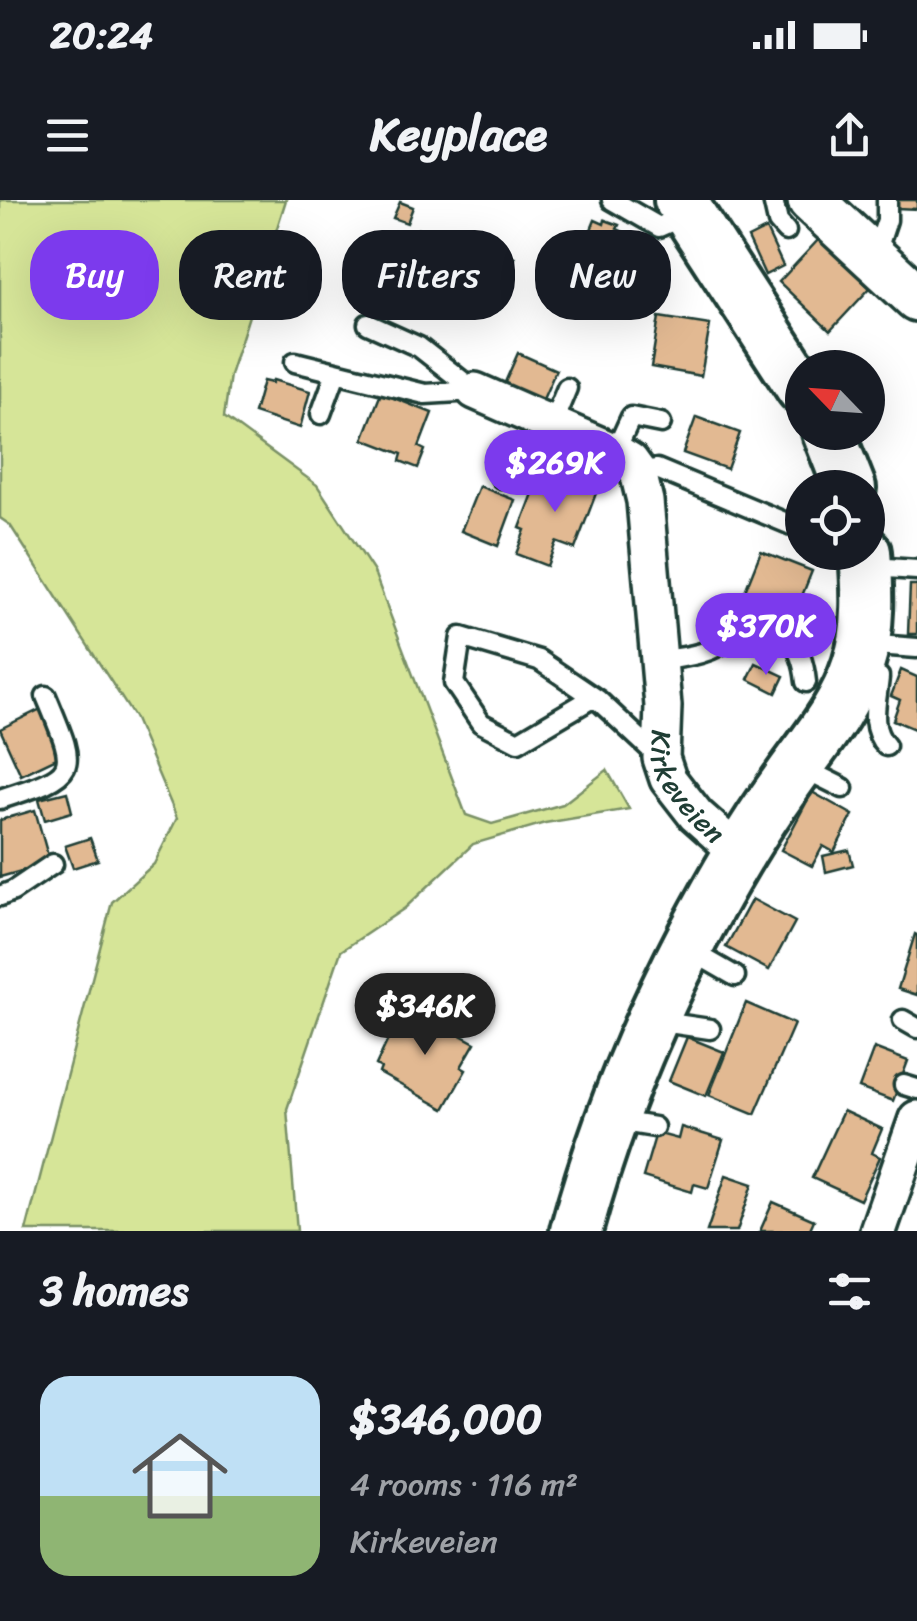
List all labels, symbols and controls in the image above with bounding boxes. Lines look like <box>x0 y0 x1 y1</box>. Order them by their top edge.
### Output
text: 20:24 <box>50 2 153 69</box>
text: Keyplace <box>370 95 547 175</box>
icon: menu <box>40 108 95 163</box>
icon: share <box>822 108 877 163</box>
chip: Buy <box>30 230 159 320</box>
chip: Rent <box>179 230 322 320</box>
chip: Filters <box>342 230 515 320</box>
chip: New <box>535 230 671 320</box>
north arrow <box>785 350 885 450</box>
map controls <box>785 350 885 570</box>
pin: $269K <box>485 430 625 515</box>
text: $269K <box>506 434 604 491</box>
button: locate <box>785 470 885 570</box>
pin: $370K <box>696 593 836 678</box>
text: $370K <box>717 597 815 654</box>
street label: Kirkeveien <box>636 729 737 856</box>
pin: $346K <box>355 973 495 1058</box>
text: $346K <box>377 977 473 1034</box>
text: 3 homes <box>40 1254 188 1328</box>
icon: filters <box>822 1264 877 1319</box>
text: $346,000 <box>350 1382 542 1456</box>
icon: home <box>120 1416 240 1536</box>
text: 4 rooms · 116 m² <box>350 1456 578 1513</box>
text: Kirkeveien <box>350 1513 498 1570</box>

